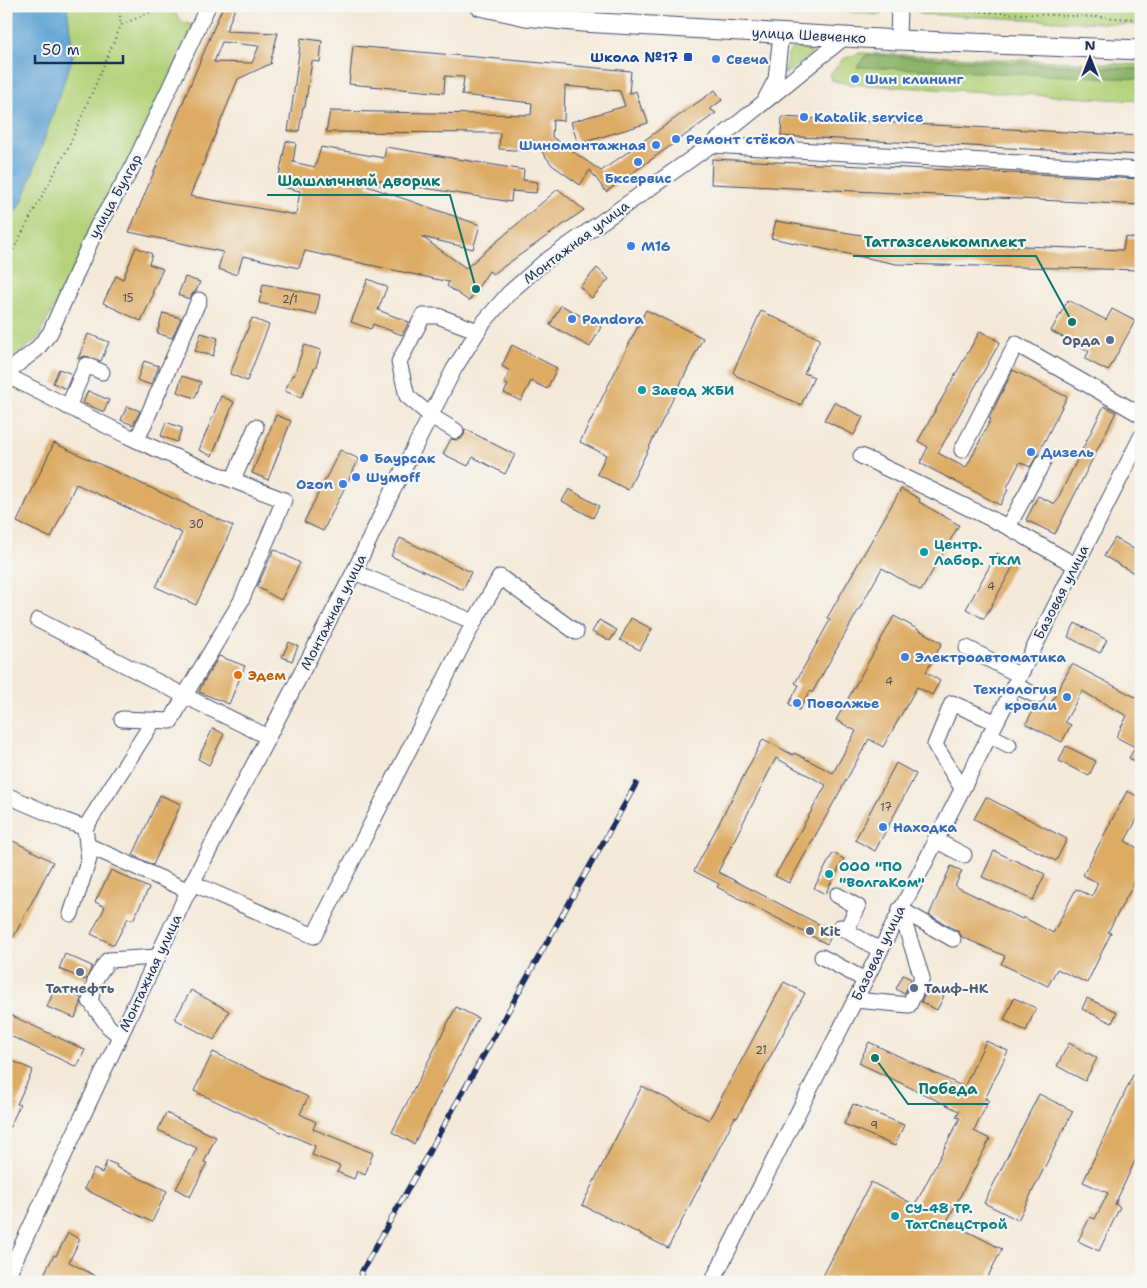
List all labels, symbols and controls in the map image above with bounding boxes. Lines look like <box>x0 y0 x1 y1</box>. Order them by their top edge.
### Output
street label: улица Шевченко <box>751 23 867 47</box>
scale bar <box>35 32 122 64</box>
north arrow <box>1064 32 1114 82</box>
text: N <box>1084 36 1096 54</box>
text: 50 m <box>42 40 80 60</box>
place label: Школа №17 <box>590 48 678 66</box>
place label: Свеча <box>726 50 769 68</box>
marker: Школа №17 <box>682 51 694 63</box>
marker: Свеча <box>710 53 722 65</box>
place label: Шин клининг <box>865 70 964 88</box>
marker: Шин клининг <box>849 73 861 85</box>
place label: Katalik service <box>814 108 923 126</box>
marker: Katalik service <box>798 111 810 123</box>
place label: Ремонт стёкол <box>686 130 795 148</box>
marker: Ремонт стёкол <box>670 133 682 145</box>
place label: Шиномонтажная <box>519 136 646 154</box>
marker: Шиномонтажная <box>650 139 662 151</box>
street label: улица Булгар <box>84 151 146 241</box>
marker: Бксервис <box>632 156 644 168</box>
callout: Шашлычный дворик <box>267 165 450 195</box>
place label: Бксервис <box>604 169 672 187</box>
text: Шашлычный дворик <box>277 171 441 191</box>
street label: Монтажная улица <box>520 196 633 288</box>
callout: Татгазселькомплект <box>853 226 1036 256</box>
text: Татгазселькомплект <box>864 232 1026 252</box>
place label: М16 <box>641 237 671 255</box>
marker: М16 <box>625 240 637 252</box>
house number: 15 <box>122 291 134 306</box>
house number: 2/1 <box>282 292 298 307</box>
place label: Pandora <box>582 310 644 328</box>
marker: Pandora <box>566 313 578 325</box>
place label: Орда <box>1062 331 1100 349</box>
marker: Орда <box>1104 334 1116 346</box>
place label: Завод ЖБИ <box>652 381 734 399</box>
marker: Завод ЖБИ <box>636 384 648 396</box>
place label: Дизель <box>1041 443 1094 461</box>
marker: Дизель <box>1025 446 1037 458</box>
place label: Баурсак <box>374 449 436 467</box>
marker: Баурсак <box>358 452 370 464</box>
place label: Шумоff <box>366 468 421 486</box>
marker: Шумоff <box>350 471 362 483</box>
place label: Ozon <box>296 475 333 493</box>
marker: Ozon <box>337 478 349 490</box>
house number: 30 <box>188 517 204 532</box>
place label: Центр. Лабор. ТКМ <box>934 535 1021 569</box>
street label: Базовая улица <box>1029 541 1093 642</box>
marker: Центр. Лабор. ТКМ <box>918 546 930 558</box>
street label: Монтажная улица <box>296 551 370 673</box>
house number: 4 <box>987 579 995 594</box>
place label: Электроавтоматика <box>915 648 1066 666</box>
marker: Электроавтоматика <box>899 651 911 663</box>
place label: Эдем <box>248 666 286 684</box>
marker: Эдем <box>232 669 244 681</box>
house number: 4 <box>885 674 893 689</box>
place label: Технология кровли <box>973 680 1057 714</box>
marker: Технология кровли <box>1061 691 1073 703</box>
place label: Поволжье <box>807 694 880 712</box>
marker: Поволжье <box>791 697 803 709</box>
house number: 17 <box>880 800 892 815</box>
place label: Находка <box>893 818 958 836</box>
marker: Находка <box>877 821 889 833</box>
place label: ООО "ПО "ВолгаКом" <box>839 857 925 891</box>
marker: ООО "ПО "ВолгаКом" <box>823 868 835 880</box>
street label: Базовая улица <box>847 902 909 1004</box>
street label: Монтажная улица <box>115 911 185 1035</box>
place label: Kit <box>820 922 841 940</box>
marker: Kit <box>804 925 816 937</box>
marker: Татнефть <box>74 966 86 978</box>
place label: Татнефть <box>45 979 115 997</box>
place label: Таиф-НК <box>924 979 989 997</box>
marker: Таиф-НК <box>908 982 920 994</box>
house number: 21 <box>755 1043 767 1058</box>
callout: Победа <box>908 1074 988 1104</box>
text: Победа <box>918 1079 978 1099</box>
house number: 9 <box>870 1118 878 1133</box>
place label: СУ-48 ТР. ТатСпецСтрой <box>905 1199 1008 1233</box>
marker: СУ-48 ТР. ТатСпецСтрой <box>889 1210 901 1222</box>

